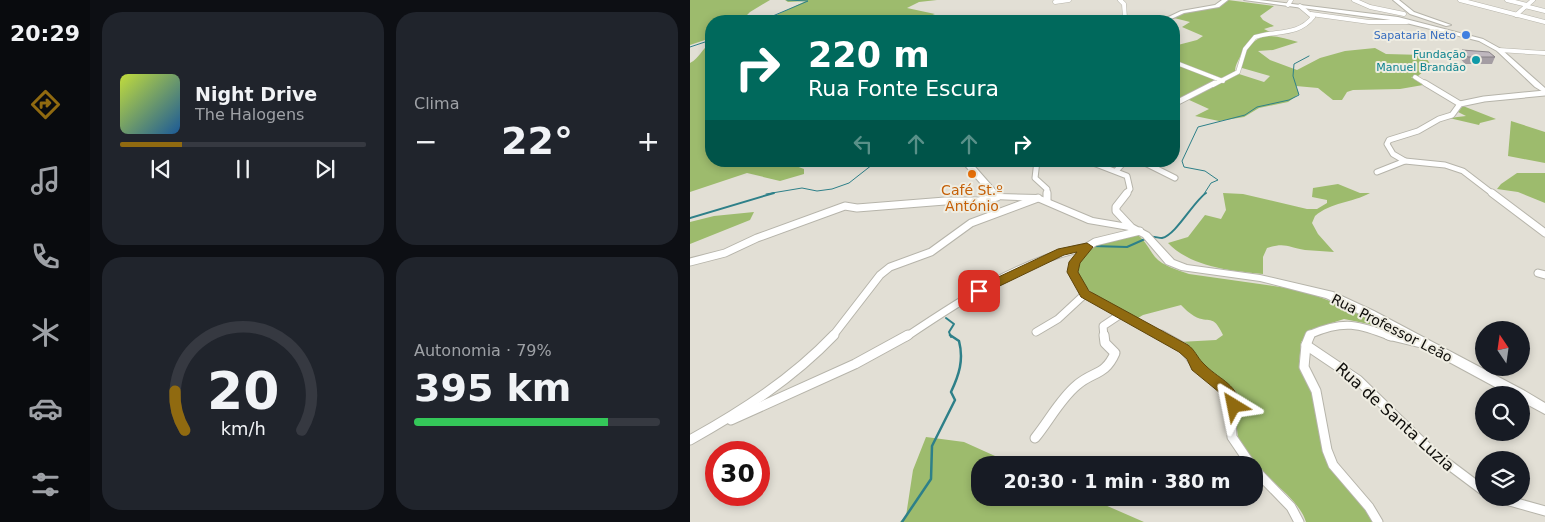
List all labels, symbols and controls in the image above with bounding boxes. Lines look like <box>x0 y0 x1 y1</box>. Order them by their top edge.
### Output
text: 20:29 <box>10 21 80 46</box>
place label: Sapataria Neto <box>1374 29 1456 42</box>
marker: Sapataria Neto <box>1460 29 1472 41</box>
icon: right <box>725 35 790 100</box>
text: 220 m <box>808 35 930 75</box>
place label: Fundação Manuel Brandão <box>1376 48 1466 74</box>
marker: Fundação Manuel Brandão <box>1470 54 1482 66</box>
text: Rua Fonte Escura <box>808 76 999 101</box>
text: Night Drive <box>195 83 317 105</box>
icon: directions <box>28 87 63 122</box>
text: Clima <box>414 94 459 113</box>
text: The Halogens <box>195 105 304 124</box>
text: 22° <box>501 119 573 163</box>
text: − <box>414 125 437 158</box>
text: + <box>637 125 660 158</box>
icon: left <box>849 130 877 158</box>
icon: ahead <box>902 130 930 158</box>
icon: ahead <box>955 130 983 158</box>
icon: right <box>1008 130 1036 158</box>
icon: previous <box>147 155 175 183</box>
icon: pause <box>229 155 257 183</box>
icon: next <box>311 155 339 183</box>
icon: music <box>28 163 63 198</box>
marker: Café St.º António <box>966 168 978 180</box>
place label: Café St.º António <box>941 182 1003 214</box>
icon: phone <box>28 239 63 274</box>
pin <box>958 270 1000 312</box>
icon: arrive <box>965 277 993 305</box>
street label: Rua Professor Leão <box>1329 291 1455 365</box>
icon: climate <box>28 315 63 350</box>
north arrow <box>1475 321 1530 376</box>
map controls <box>1475 321 1530 506</box>
text: Autonomia · 79% <box>414 341 552 360</box>
street label: Rua de Santa Luzia <box>1332 359 1458 475</box>
text: 20 <box>207 361 279 421</box>
text: 395 km <box>414 366 571 410</box>
position arrow <box>1207 379 1259 431</box>
button: search <box>1475 386 1530 441</box>
icon: car <box>28 391 63 426</box>
text: km/h <box>220 418 266 439</box>
speed limit sign: 30 <box>705 441 770 506</box>
button: layers <box>1475 451 1530 506</box>
icon: filters <box>28 467 63 502</box>
text: 20:30 · 1 min · 380 m <box>1003 470 1231 492</box>

